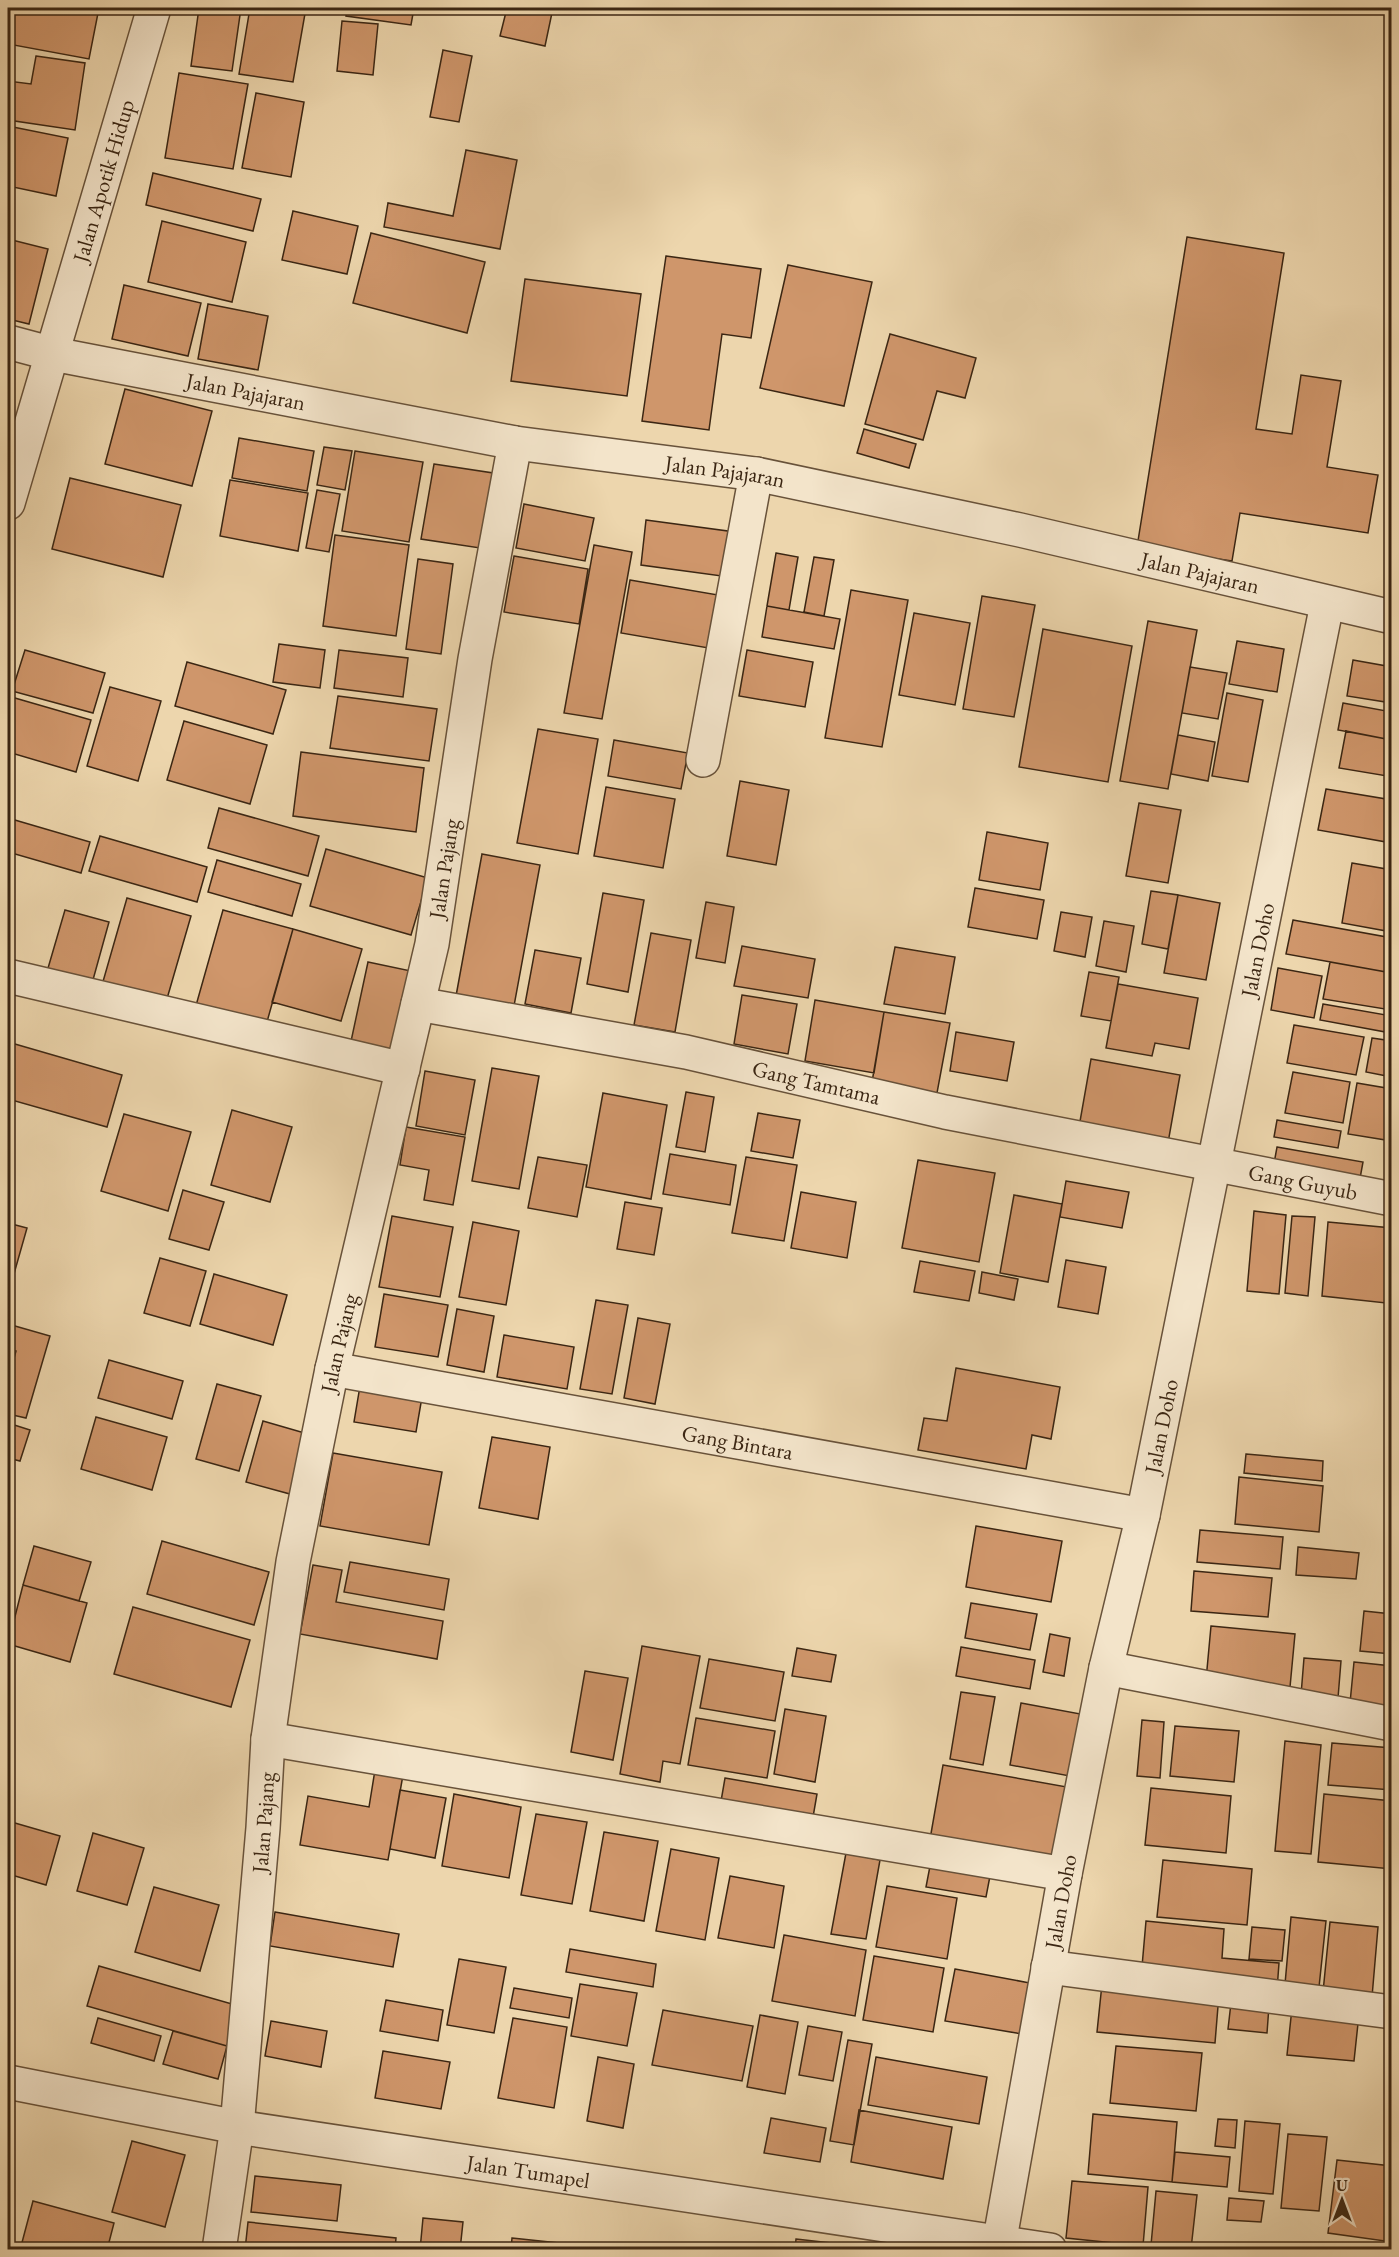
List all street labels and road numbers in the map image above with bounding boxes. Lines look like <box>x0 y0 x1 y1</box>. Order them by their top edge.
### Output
street label: Jalan Apotik Hidup <box>65 96 141 268</box>
street label: Jalan Pajajaran <box>182 366 308 417</box>
street label: Jalan Pajajaran <box>661 448 788 495</box>
street label: Jalan Pajajaran <box>1136 544 1263 601</box>
street label: Jalan Pajang <box>422 816 466 923</box>
street label: Jalan Doho <box>1234 900 1281 1002</box>
street label: Gang Tamtama <box>749 1054 883 1112</box>
street label: Gang Guyub <box>1246 1157 1360 1207</box>
street label: Jalan Pajang <box>313 1290 364 1397</box>
street label: Jalan Doho <box>1137 1376 1185 1478</box>
street label: Gang Bintara <box>680 1418 795 1467</box>
street label: Jalan Pajang <box>245 1771 281 1876</box>
street label: Jalan Doho <box>1038 1852 1084 1953</box>
street label: Jalan Tumapel <box>463 2148 592 2195</box>

